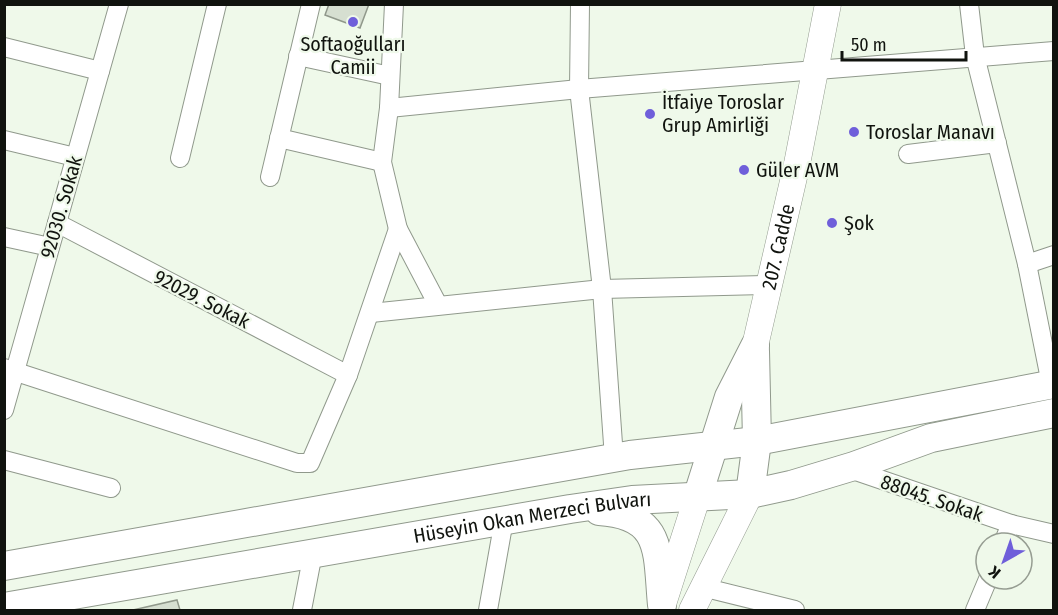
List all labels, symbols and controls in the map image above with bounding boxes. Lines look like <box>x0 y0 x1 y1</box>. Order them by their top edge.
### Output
marker: Softaoğulları Camii <box>346 15 360 29</box>
scale bar <box>842 24 966 62</box>
place label: Softaoğulları Camii <box>300 32 406 79</box>
text: 50 m <box>851 34 887 56</box>
place label: İtfaiye Toroslar Grup Amirliği <box>662 90 784 137</box>
marker: İtfaiye Toroslar Grup Amirliği <box>643 107 657 121</box>
place label: Toroslar Manavı <box>866 120 995 144</box>
marker: Toroslar Manavı <box>847 125 861 139</box>
street label: 92030. Sokak <box>35 152 87 261</box>
place label: Güler AVM <box>756 158 839 182</box>
marker: Güler AVM <box>737 163 751 177</box>
street label: 207. Cadde <box>756 201 799 292</box>
place label: Şok <box>844 211 874 236</box>
marker: Şok <box>825 216 839 230</box>
street label: 92029. Sokak <box>150 265 255 334</box>
street label: 88045. Sokak <box>878 469 987 527</box>
street label: Hüseyin Okan Merzeci Bulvarı <box>412 487 652 548</box>
north arrow <box>974 531 1034 591</box>
text: K <box>984 561 1004 582</box>

